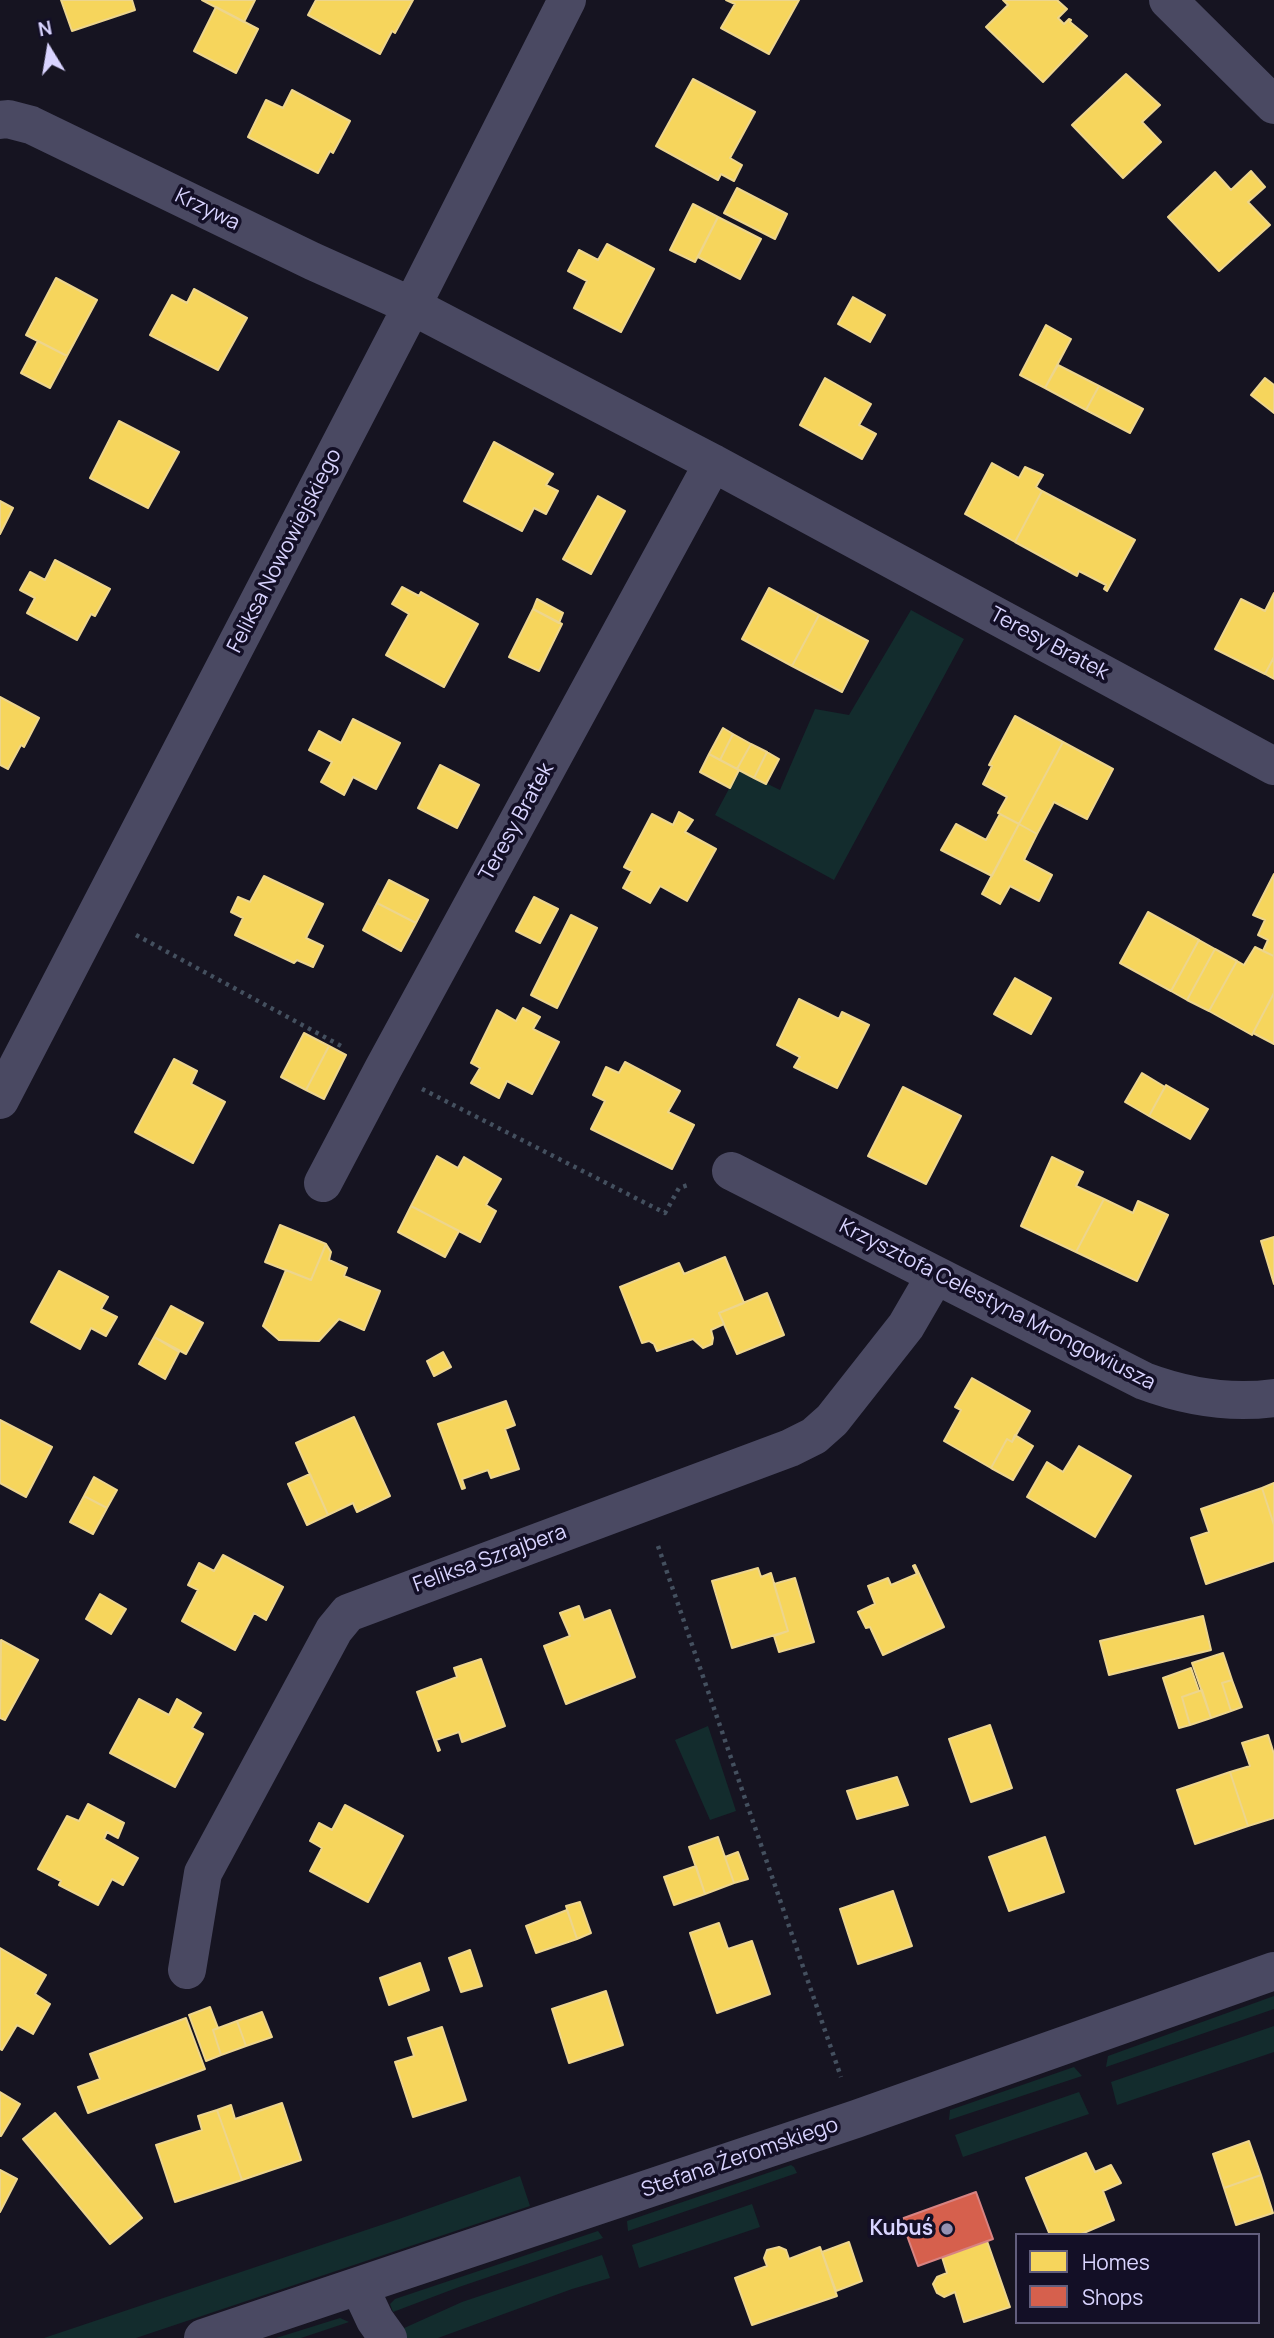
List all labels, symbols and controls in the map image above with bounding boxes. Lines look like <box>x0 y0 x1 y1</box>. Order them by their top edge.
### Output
north arrow <box>14 14 84 84</box>
text: N <box>36 14 54 42</box>
street label: Krzywa <box>170 184 244 236</box>
street label: Feliksa Nowowiejskiego <box>223 445 347 657</box>
street label: Teresy Bratek <box>985 602 1113 686</box>
street label: Teresy Bratek <box>474 759 560 885</box>
street label: Krzysztofa Celestyna Mrongowiusza <box>835 1214 1159 1396</box>
street label: Feliksa Szrajbera <box>410 1520 570 1598</box>
street label: Stefana Żeromskiego <box>638 2112 842 2204</box>
place label: Kubuś <box>870 2216 933 2242</box>
marker: Kubuś <box>939 2221 955 2237</box>
legend <box>1015 2233 1260 2324</box>
text: Homes <box>1082 2248 1150 2276</box>
text: Shops <box>1082 2283 1143 2311</box>

